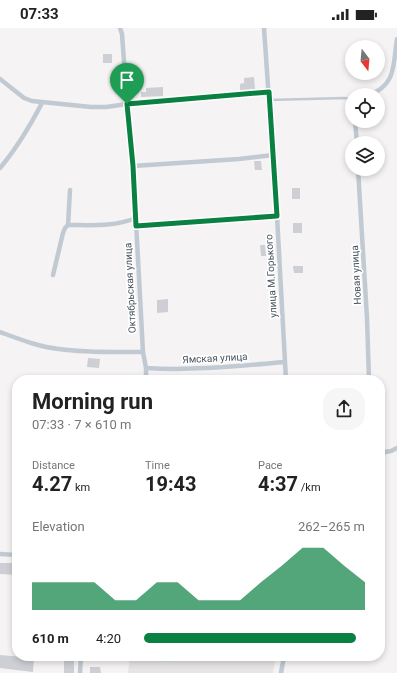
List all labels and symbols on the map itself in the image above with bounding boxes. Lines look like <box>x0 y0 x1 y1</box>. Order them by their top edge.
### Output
north arrow <box>345 40 385 80</box>
pin <box>110 63 144 104</box>
street label: улица М.Горького <box>263 234 279 318</box>
street label: Октябрьская улица <box>122 242 138 334</box>
street label: Новая улица <box>349 245 363 305</box>
street label: Ямская улица <box>182 351 248 365</box>

